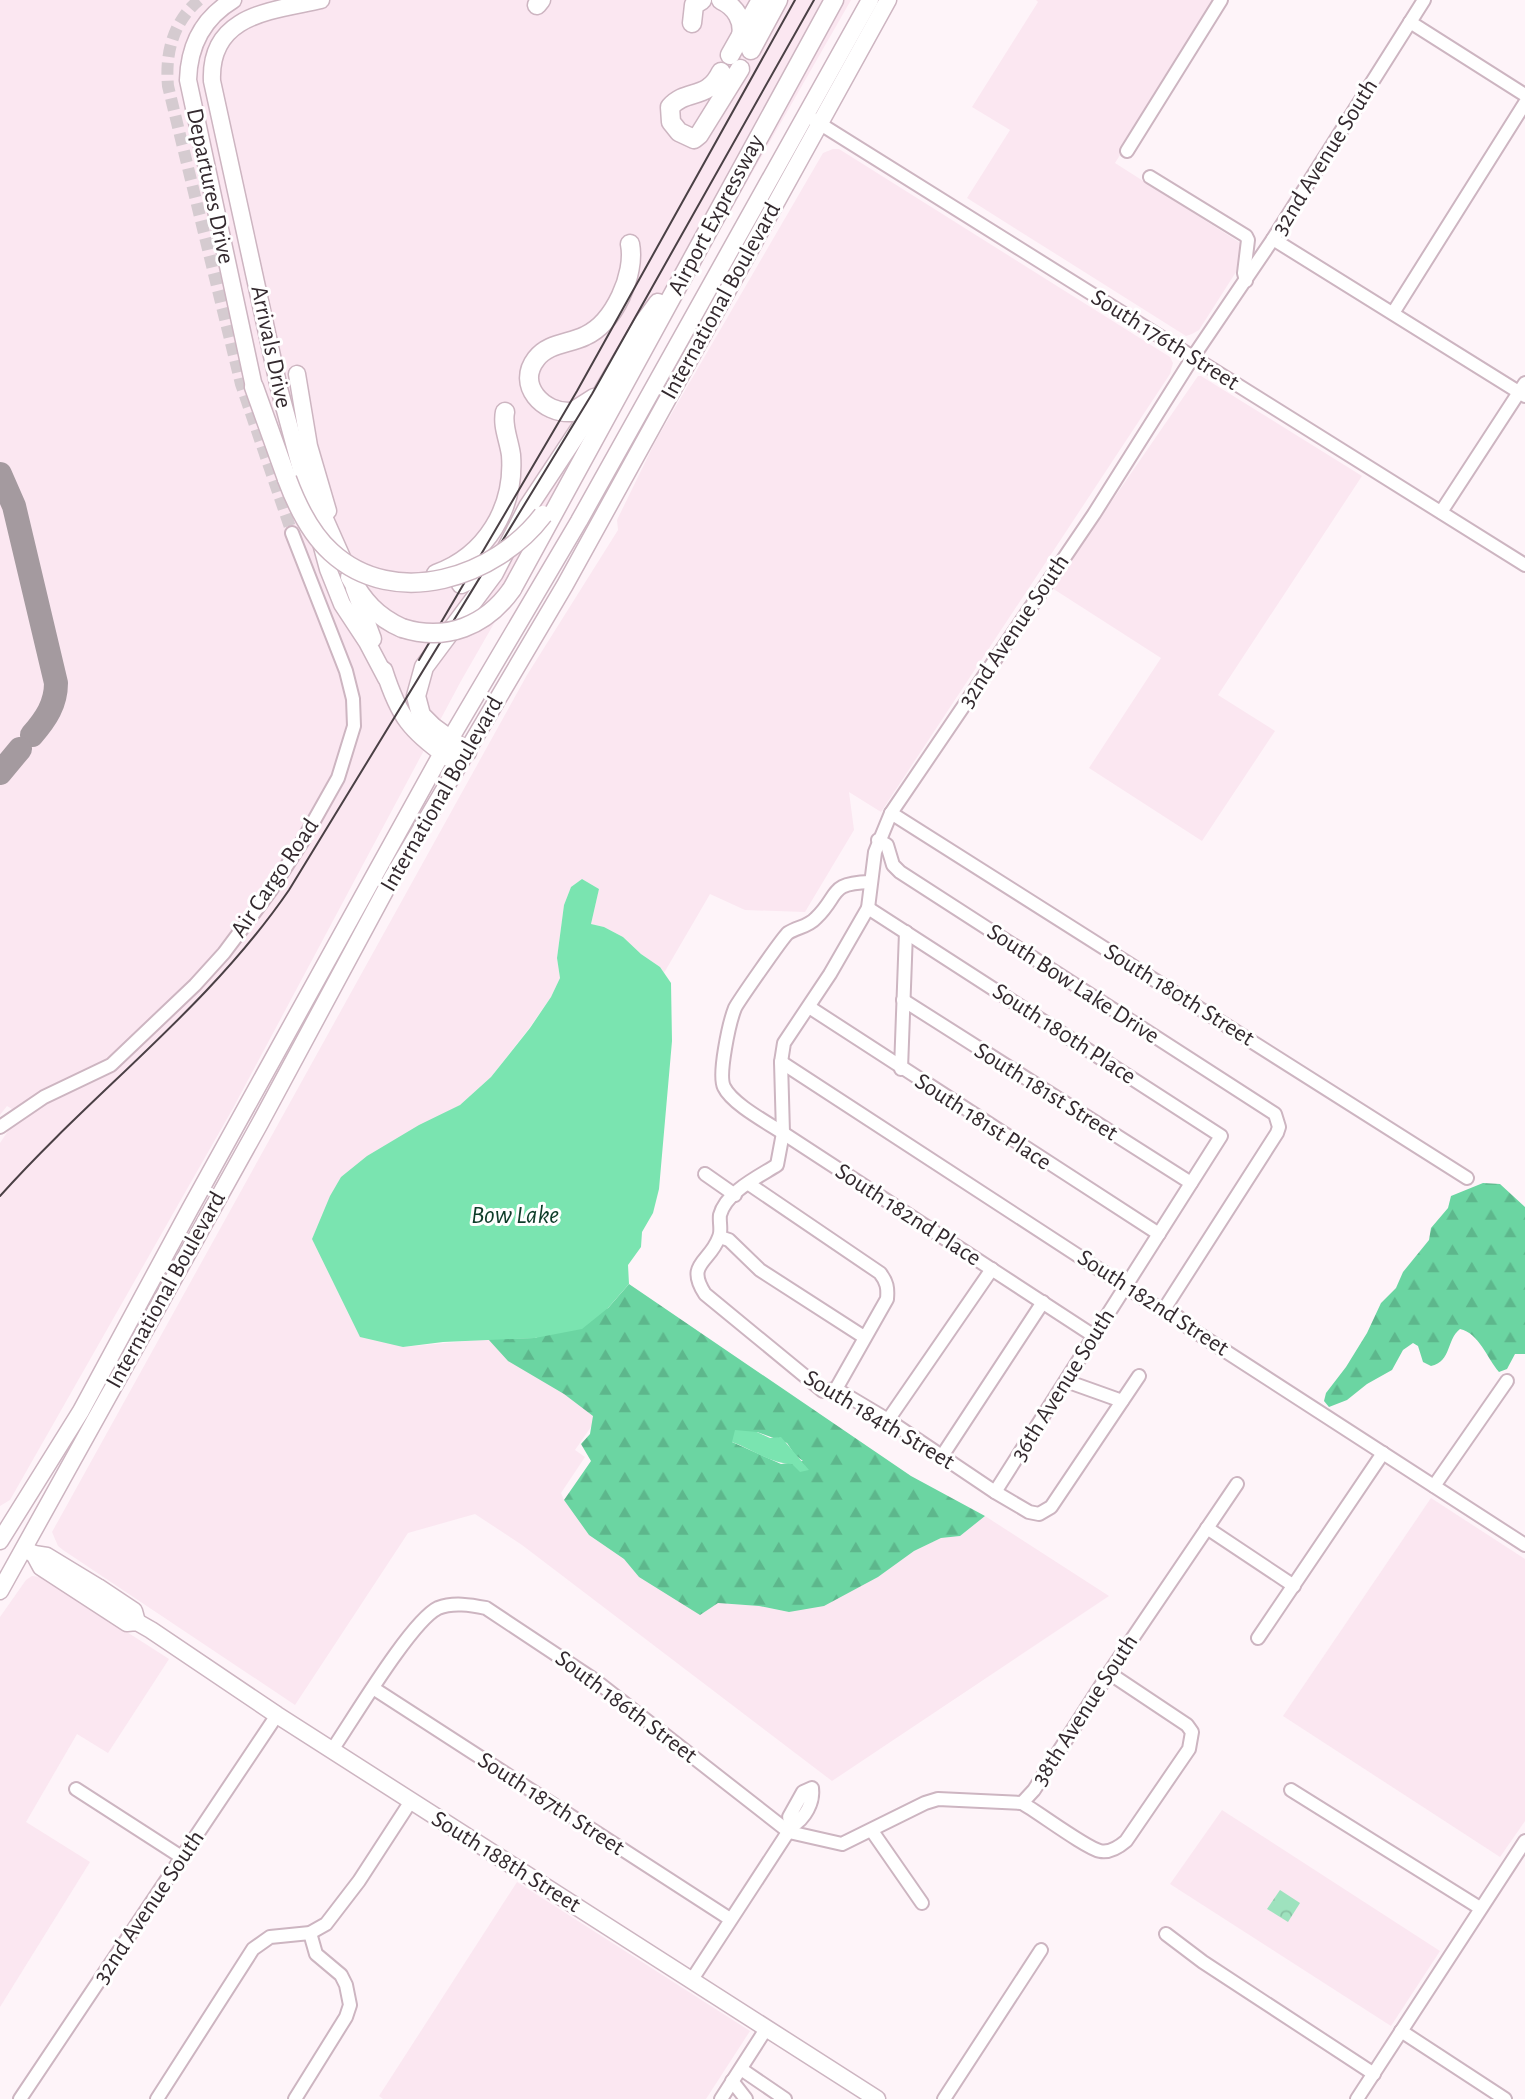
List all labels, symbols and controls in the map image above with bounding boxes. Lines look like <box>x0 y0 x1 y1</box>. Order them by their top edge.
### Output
street label: 32nd Avenue South <box>1268 75 1382 239</box>
street label: Departures Drive <box>182 106 238 266</box>
street label: Airport Expressway <box>664 131 768 299</box>
street label: International Boulevard <box>657 199 785 403</box>
street label: Arrivals Drive <box>246 284 296 410</box>
street label: South 176th Street <box>1087 285 1243 395</box>
street label: 32nd Avenue South <box>954 550 1074 712</box>
street label: International Boulevard <box>376 692 508 896</box>
street label: Air Cargo Road <box>227 814 323 942</box>
street label: South Bow Lake Drive <box>983 920 1163 1048</box>
street label: South 180th Street <box>1100 939 1259 1051</box>
street label: South 180th Place <box>988 979 1140 1089</box>
street label: South 181st Street <box>970 1038 1122 1146</box>
street label: South 181st Place <box>911 1069 1055 1175</box>
street label: South 182nd Place <box>831 1159 985 1271</box>
street label: International Boulevard <box>102 1188 230 1392</box>
water label: Bow Lake <box>471 1202 559 1228</box>
street label: South 182nd Street <box>1073 1245 1233 1361</box>
street label: 36th Avenue South <box>1007 1305 1119 1465</box>
street label: South 184th Street <box>800 1366 959 1474</box>
street label: 38th Avenue South <box>1027 1630 1143 1790</box>
street label: South 186th Street <box>551 1646 702 1768</box>
street label: South 187th Street <box>474 1748 629 1860</box>
street label: South 188th Street <box>427 1807 585 1918</box>
street label: 32nd Avenue South <box>89 1826 209 1988</box>

